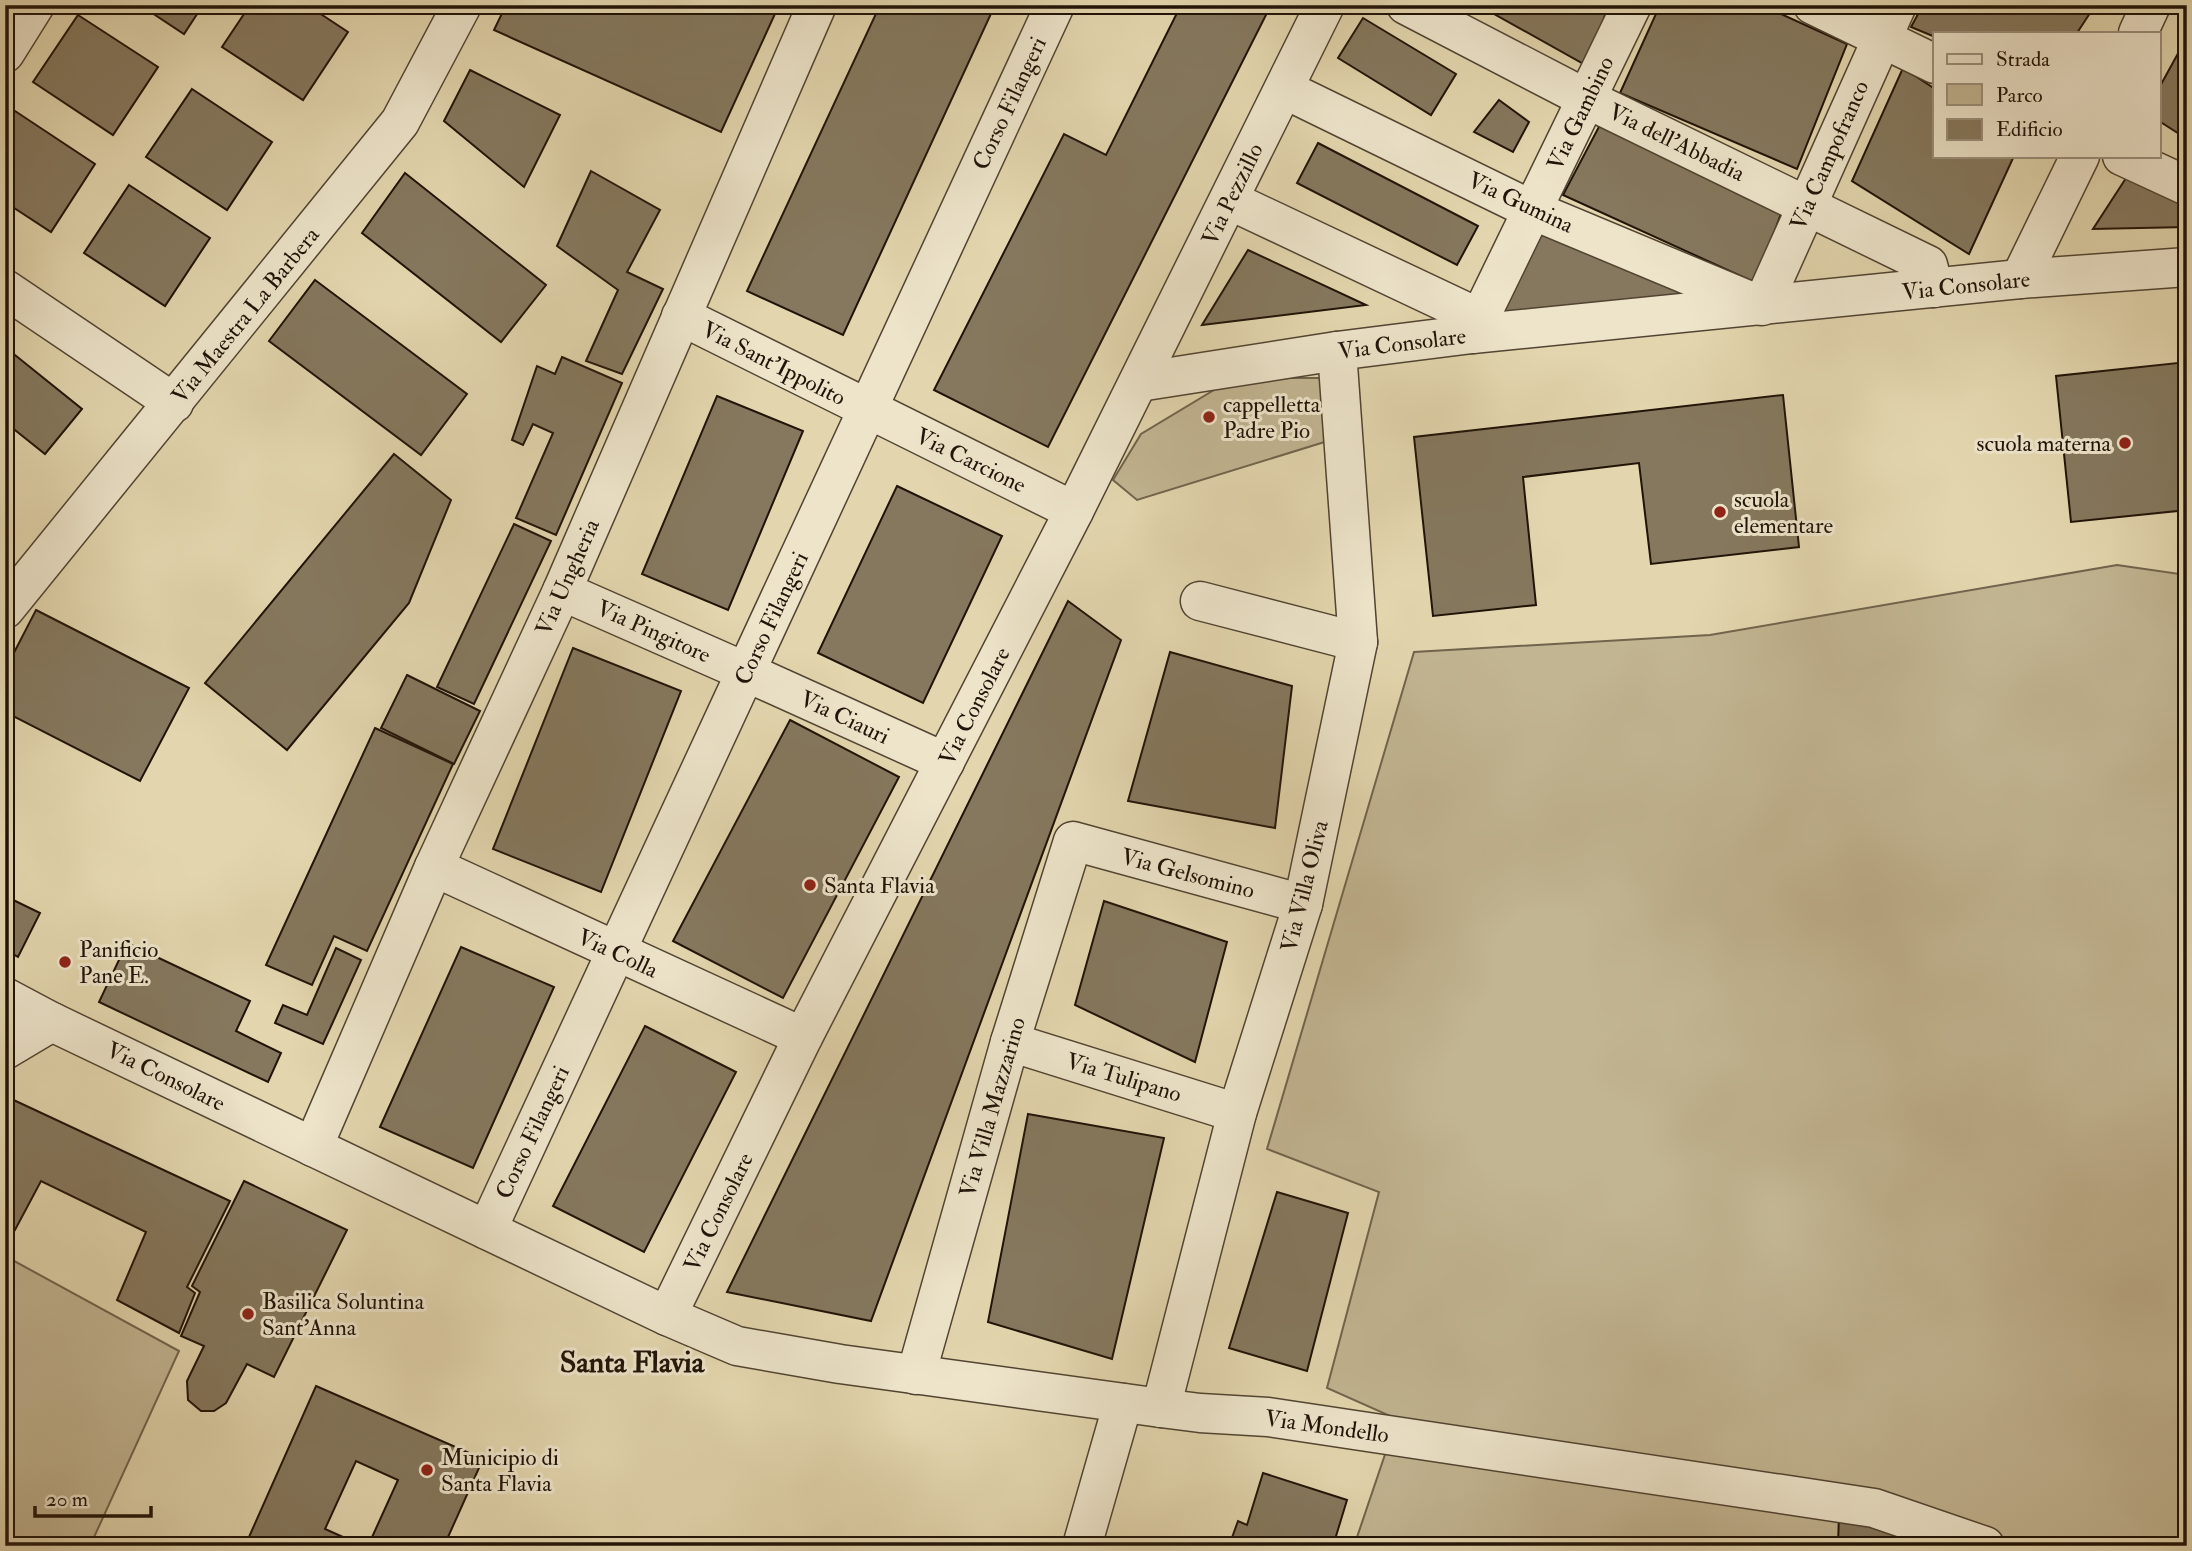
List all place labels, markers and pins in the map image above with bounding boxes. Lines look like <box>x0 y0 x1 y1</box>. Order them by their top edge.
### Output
place label: cappelletta Padre Pio <box>1223 390 1321 445</box>
marker: cappelletta Padre Pio <box>1201 409 1217 425</box>
place label: scuola materna <box>1977 429 2112 458</box>
marker: scuola materna <box>2117 435 2133 451</box>
place label: scuola elementare <box>1734 485 1834 540</box>
marker: scuola elementare <box>1712 504 1728 520</box>
place label: Santa Flavia <box>824 871 935 900</box>
marker: Santa Flavia <box>802 877 818 893</box>
place label: Panificio Pane E. <box>79 935 158 990</box>
marker: Panificio Pane E. <box>57 954 73 970</box>
place label: Basilica Soluntina Sant'Anna <box>262 1287 425 1342</box>
marker: Basilica Soluntina Sant'Anna <box>240 1306 256 1322</box>
place label: Municipio di Santa Flavia <box>441 1443 559 1498</box>
marker: Municipio di Santa Flavia <box>419 1462 435 1478</box>

